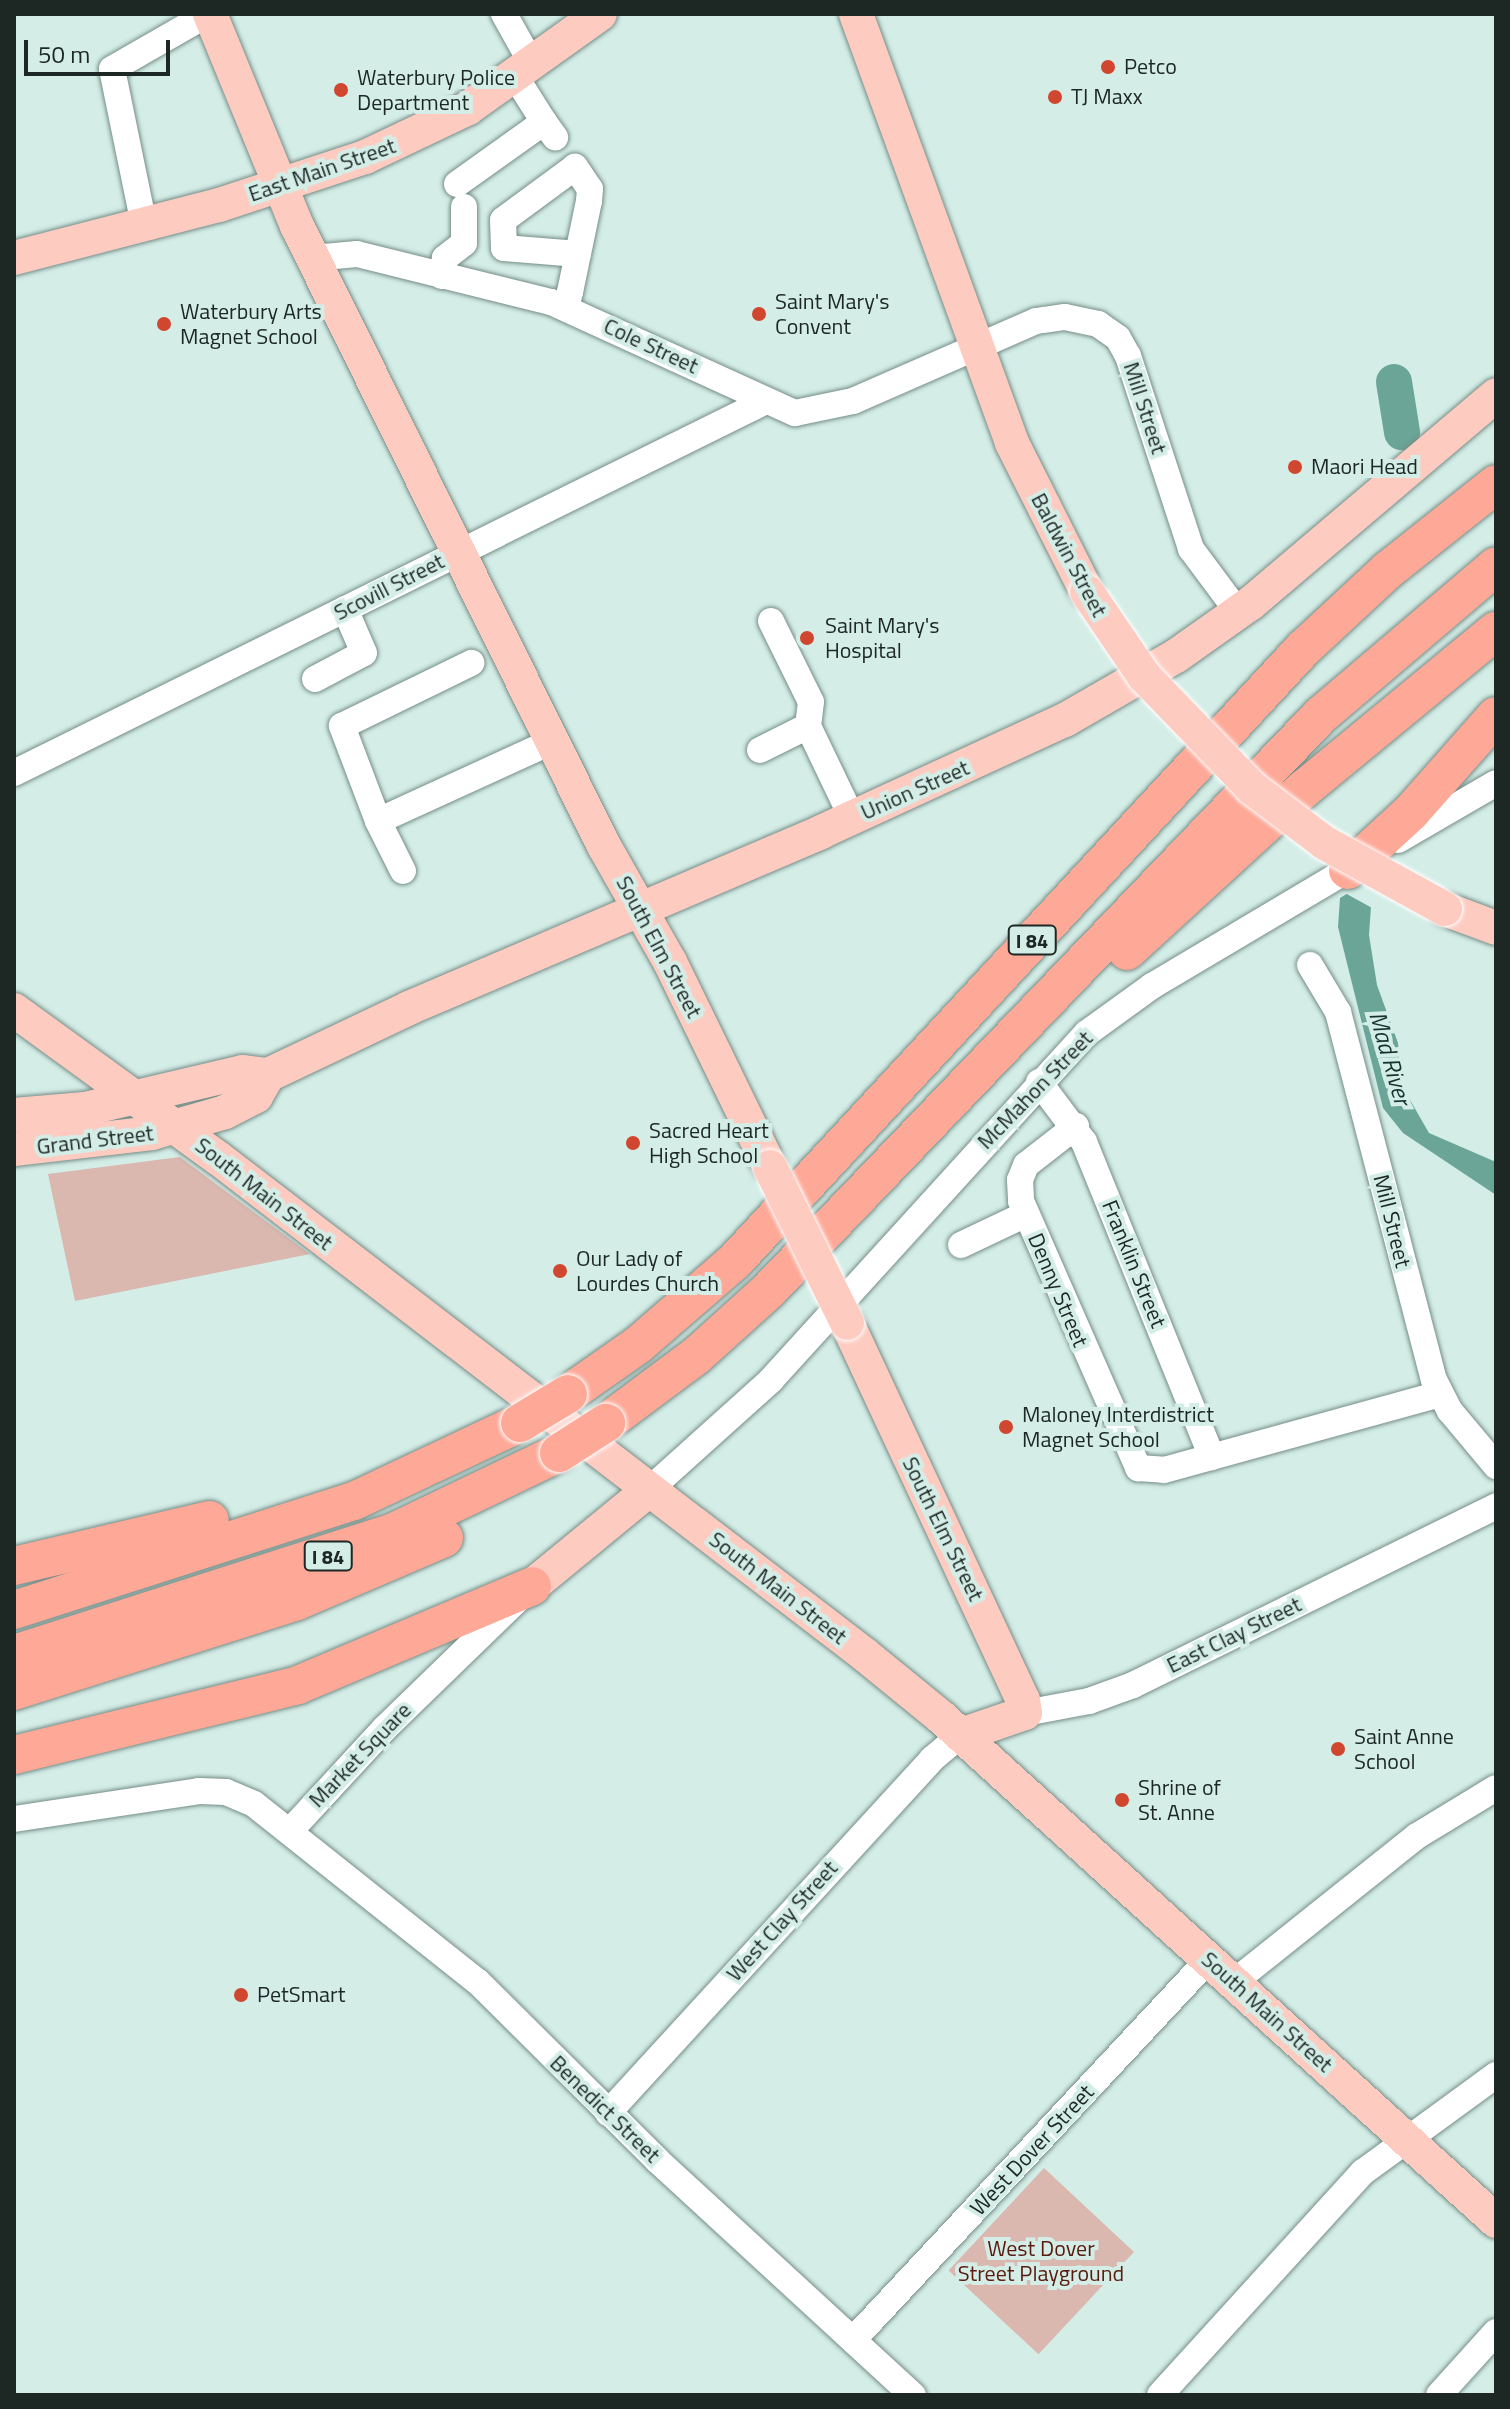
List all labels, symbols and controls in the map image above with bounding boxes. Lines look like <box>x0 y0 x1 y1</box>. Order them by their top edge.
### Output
scale bar <box>28 24 174 74</box>
text: 50 m <box>38 36 90 72</box>
place label: Petco <box>1124 54 1177 80</box>
marker: Petco <box>1099 58 1117 76</box>
place label: Waterbury Police Department <box>357 64 515 116</box>
marker: Waterbury Police Department <box>332 81 350 99</box>
place label: TJ Maxx <box>1071 84 1143 110</box>
marker: TJ Maxx <box>1046 88 1064 106</box>
street label: East Main Street <box>245 133 399 207</box>
place label: Saint Mary's Convent <box>775 288 890 340</box>
place label: Waterbury Arts Magnet School <box>180 298 322 350</box>
marker: Saint Mary's Convent <box>750 305 768 323</box>
street label: Cole Street <box>600 313 702 379</box>
marker: Waterbury Arts Magnet School <box>155 315 173 333</box>
street label: Mill Street <box>1118 359 1172 457</box>
place label: Maori Head <box>1311 454 1418 480</box>
marker: Maori Head <box>1286 458 1304 476</box>
street label: Baldwin Street <box>1025 489 1113 621</box>
street label: Scovill Street <box>330 548 448 626</box>
place label: Saint Mary's Hospital <box>825 612 940 664</box>
marker: Saint Mary's Hospital <box>796 627 818 649</box>
street label: Union Street <box>857 754 973 826</box>
street label: South Elm Street <box>611 872 707 1022</box>
road number: I 84 <box>1006 924 1058 956</box>
water label: Mad River <box>1363 1008 1417 1108</box>
street label: McMahon Street <box>972 1025 1098 1155</box>
place label: Sacred Heart High School <box>649 1117 769 1168</box>
street label: Grand Street <box>35 1120 155 1160</box>
street label: South Main Street <box>190 1132 338 1256</box>
marker: Sacred Heart High School <box>624 1134 642 1152</box>
street label: Mill Street <box>1368 1172 1416 1270</box>
street label: Franklin Street <box>1096 1196 1172 1332</box>
street label: Denny Street <box>1022 1229 1094 1351</box>
place label: Our Lady of Lourdes Church <box>576 1245 719 1296</box>
marker: Our Lady of Lourdes Church <box>551 1262 569 1280</box>
place label: Maloney Interdistrict Magnet School <box>1022 1401 1214 1452</box>
marker: Maloney Interdistrict Magnet School <box>997 1418 1015 1436</box>
street label: South Elm Street <box>897 1453 989 1605</box>
street label: South Main Street <box>704 1526 852 1650</box>
road number: I 84 <box>302 1540 354 1572</box>
street label: East Clay Street <box>1163 1591 1305 1679</box>
street label: Market Square <box>303 1697 417 1813</box>
place label: Saint Anne School <box>1354 1723 1454 1774</box>
marker: Saint Anne School <box>1329 1740 1347 1758</box>
place label: Shrine of St. Anne <box>1138 1774 1221 1826</box>
marker: Shrine of St. Anne <box>1113 1791 1131 1809</box>
street label: West Clay Street <box>721 1855 843 1987</box>
street label: South Main Street <box>1196 1946 1338 2078</box>
place label: PetSmart <box>257 1982 345 2008</box>
marker: PetSmart <box>232 1986 250 2004</box>
street label: Benedict Street <box>544 2050 666 2168</box>
street label: West Dover Street <box>965 2079 1099 2221</box>
park label: West Dover Street Playground <box>958 2235 1124 2286</box>

